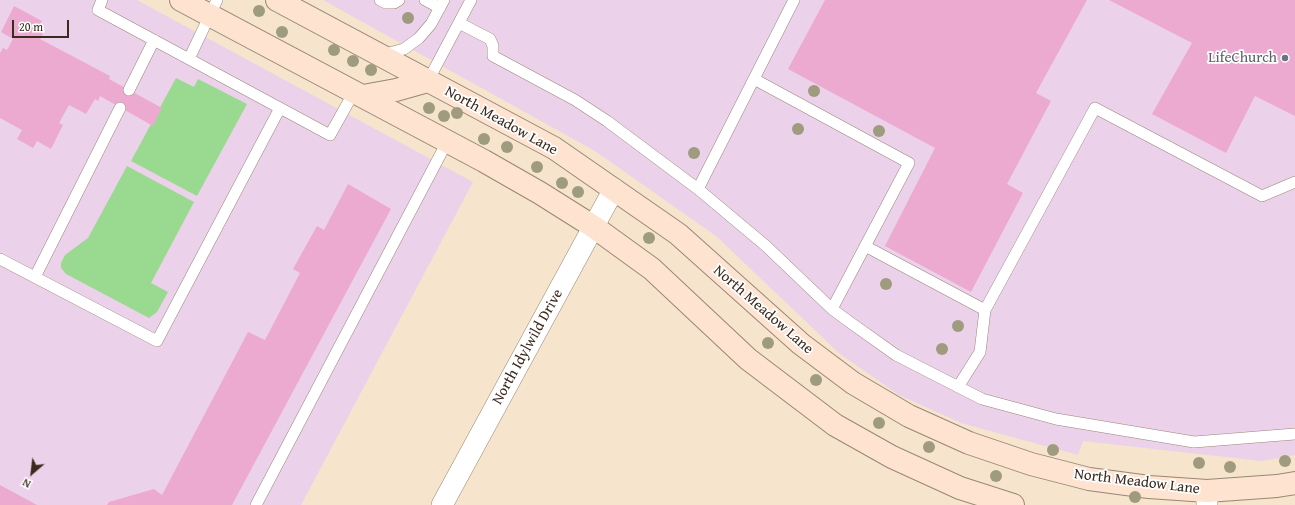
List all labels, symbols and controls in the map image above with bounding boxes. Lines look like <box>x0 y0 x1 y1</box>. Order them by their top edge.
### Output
scale bar <box>14 12 71 38</box>
text: 20 m <box>19 18 43 35</box>
place label: LifeChurch <box>1208 49 1277 67</box>
marker: LifeChurch <box>1280 53 1290 63</box>
street label: North Meadow Lane <box>441 83 561 159</box>
street label: North Meadow Lane <box>709 262 817 358</box>
street label: North Idylwild Drive <box>489 286 567 408</box>
north arrow <box>12 453 52 493</box>
street label: North Meadow Lane <box>1073 465 1201 499</box>
text: N <box>19 475 33 492</box>

